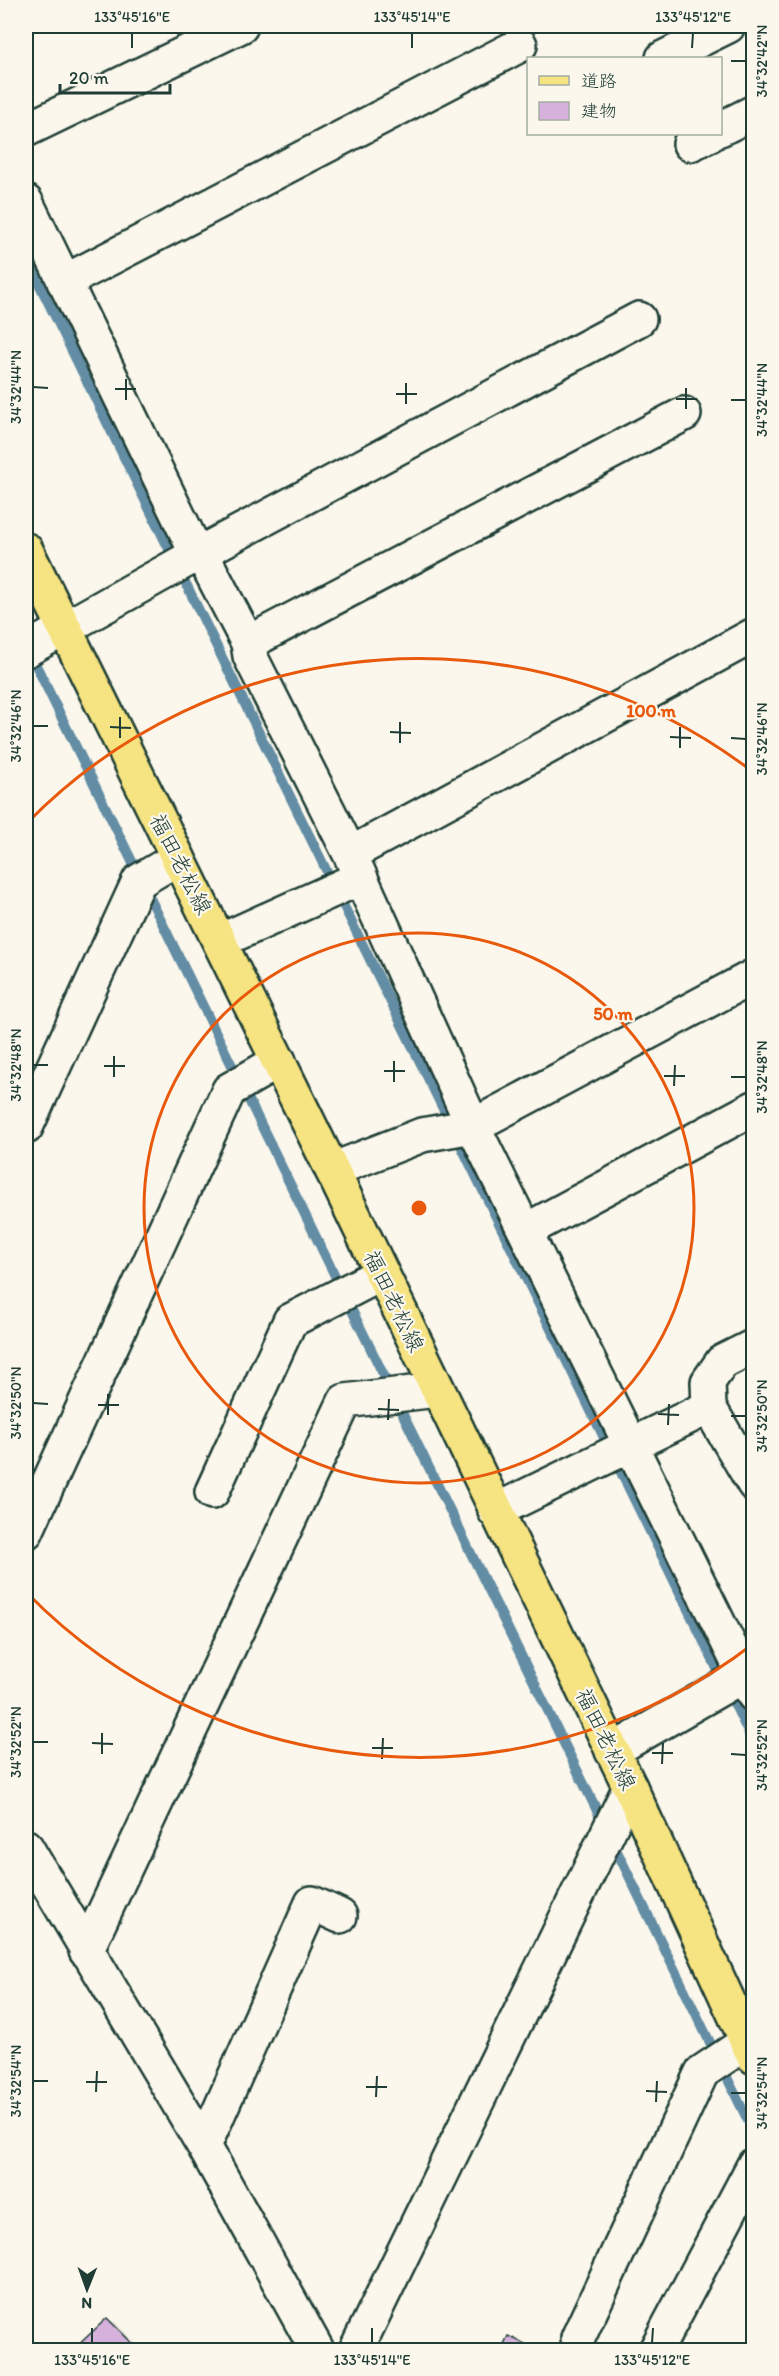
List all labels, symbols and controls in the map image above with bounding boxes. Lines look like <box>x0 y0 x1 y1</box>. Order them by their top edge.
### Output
text: 133°45'16"E <box>94 8 170 26</box>
text: 133°45'14"E <box>373 8 451 26</box>
text: 133°45'12"E <box>655 8 731 26</box>
text: 34°32'42"N <box>753 25 771 97</box>
scale bar <box>60 57 170 95</box>
legend <box>527 57 722 135</box>
text: 20 m <box>69 67 109 89</box>
text: 道路 <box>581 70 617 92</box>
text: 建物 <box>581 100 617 122</box>
text: 34°32'44"N <box>7 350 25 424</box>
text: 34°32'44"N <box>753 363 771 437</box>
text: 34°32'46"N <box>7 689 25 763</box>
text: 100 m <box>626 700 677 722</box>
text: 34°32'46"N <box>753 702 771 776</box>
street label: 福田老松線 <box>144 809 218 919</box>
text: 50 m <box>593 1003 634 1025</box>
text: 34°32'48"N <box>7 1028 25 1102</box>
text: 34°32'48"N <box>753 1040 771 1114</box>
centre of rings <box>409 1198 429 1218</box>
street label: 福田老松線 <box>358 1246 430 1356</box>
text: 34°32'50"N <box>7 1366 25 1440</box>
text: 34°32'50"N <box>753 1379 771 1453</box>
street label: 福田老松線 <box>570 1684 642 1794</box>
text: 34°32'52"N <box>7 1706 25 1778</box>
text: 34°32'52"N <box>753 1719 771 1791</box>
text: 34°32'54"N <box>7 2045 25 2117</box>
text: 34°32'54"N <box>753 2057 771 2129</box>
north arrow <box>57 2259 117 2319</box>
text: N <box>81 2294 92 2313</box>
text: 133°45'16"E <box>54 2351 130 2369</box>
text: 133°45'14"E <box>333 2351 411 2369</box>
text: 133°45'12"E <box>614 2351 690 2369</box>

